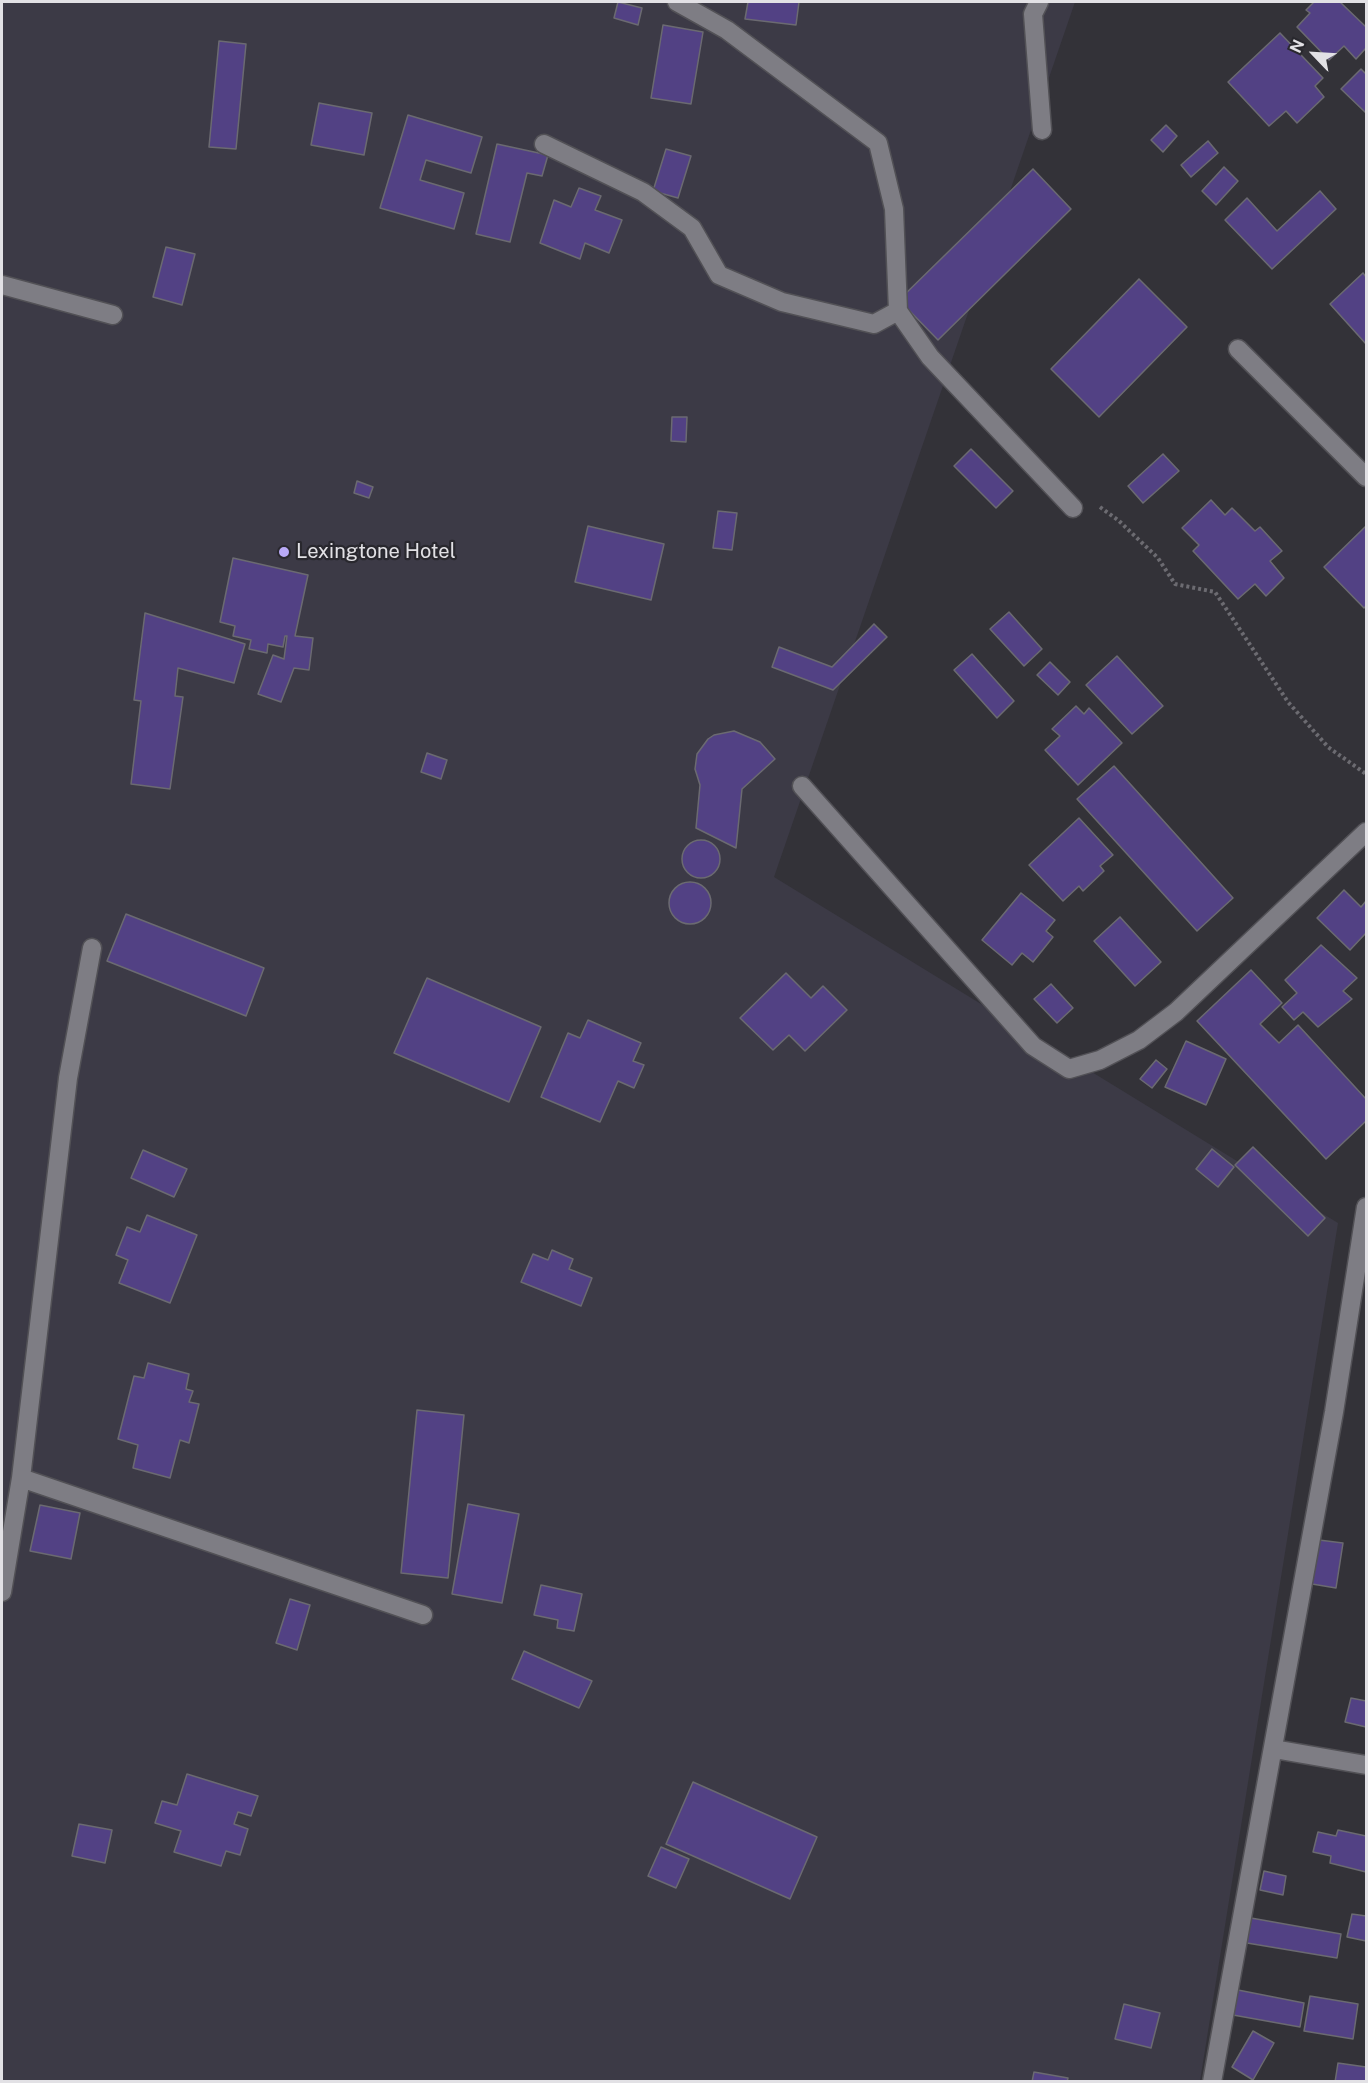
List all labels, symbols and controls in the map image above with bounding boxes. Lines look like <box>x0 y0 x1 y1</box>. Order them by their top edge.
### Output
north arrow <box>1284 24 1344 84</box>
text: N <box>1286 37 1308 56</box>
place label: Lexingtone Hotel <box>296 540 456 564</box>
marker: Lexingtone Hotel <box>277 545 291 559</box>

